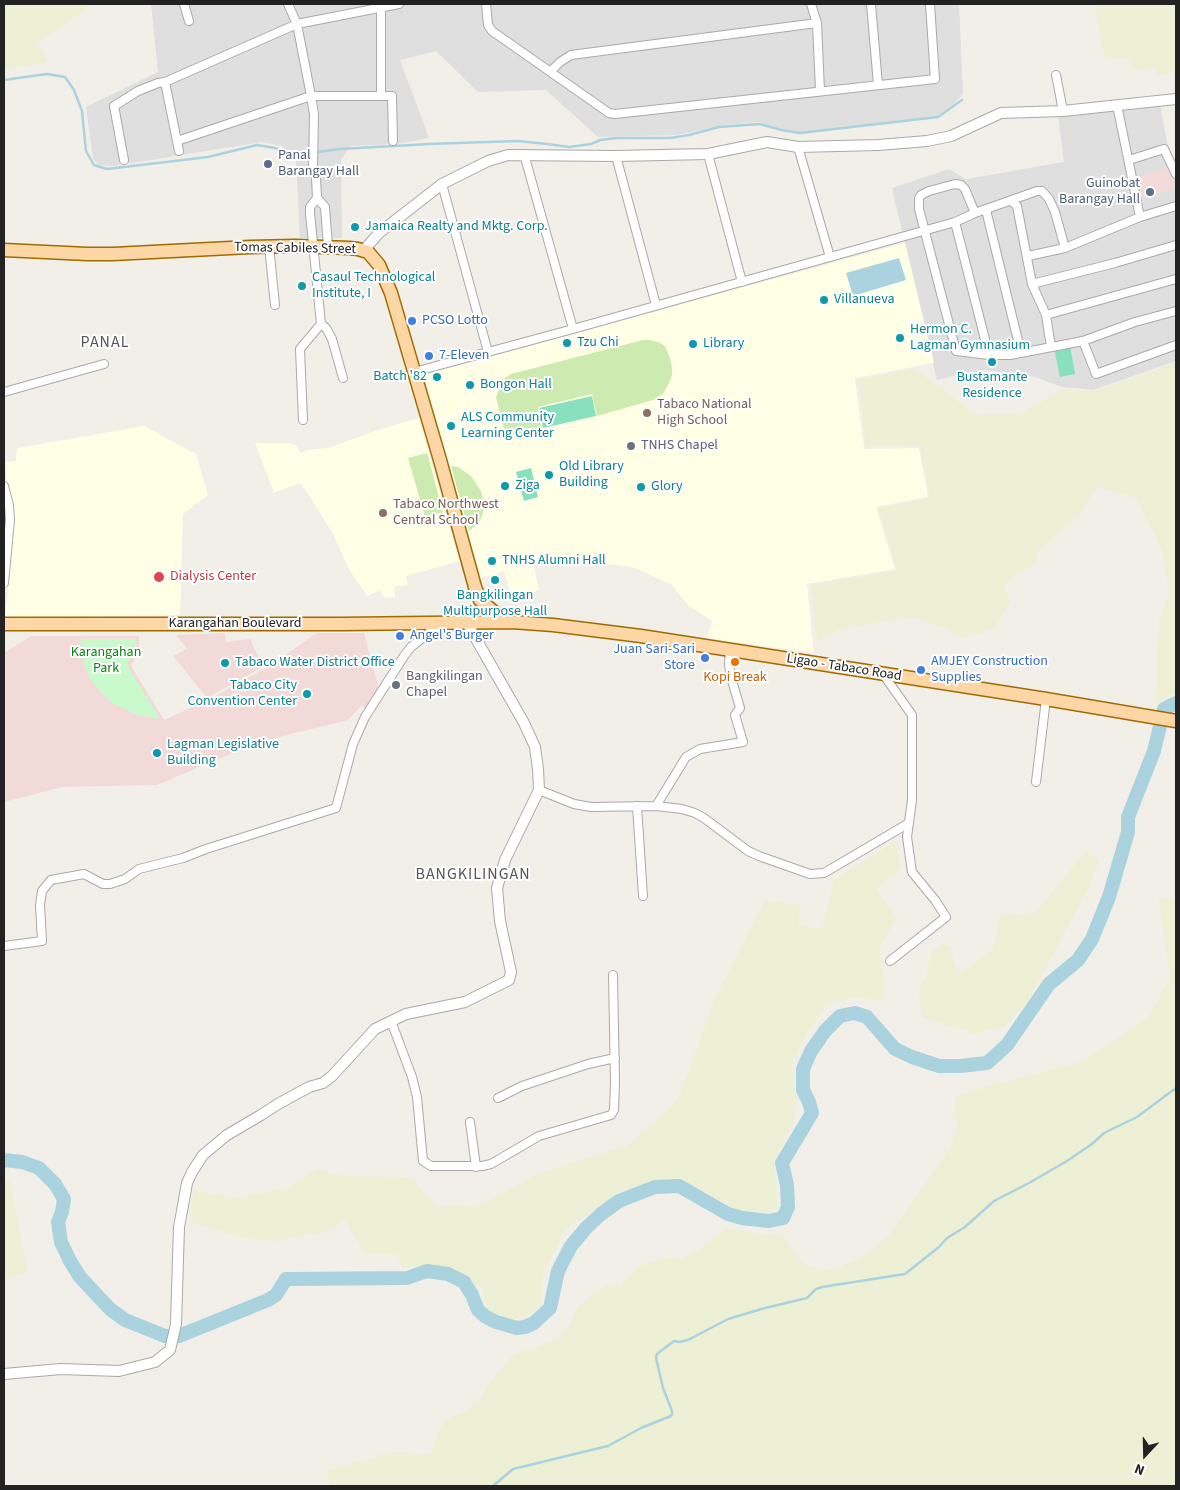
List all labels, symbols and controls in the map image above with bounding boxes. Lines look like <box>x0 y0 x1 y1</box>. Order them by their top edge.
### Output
place label: Panal Barangay Hall <box>278 148 359 180</box>
marker: Panal Barangay Hall <box>262 158 274 170</box>
place label: Guinobat Barangay Hall <box>1059 176 1140 208</box>
marker: Guinobat Barangay Hall <box>1144 186 1156 198</box>
place label: Jamaica Realty and Mktg. Corp. <box>365 219 548 235</box>
marker: Jamaica Realty and Mktg. Corp. <box>349 221 361 233</box>
street label: Tomas Cabiles Street <box>234 240 356 258</box>
place label: Casaul Technological Institute, I <box>312 270 435 302</box>
marker: Casaul Technological Institute, I <box>296 280 308 292</box>
place label: Villanueva <box>834 292 894 308</box>
marker: Villanueva <box>818 294 830 306</box>
place label: PCSO Lotto <box>422 313 488 329</box>
marker: PCSO Lotto <box>406 315 418 327</box>
place label: Hermon C. Lagman Gymnasium <box>910 322 1030 354</box>
marker: Hermon C. Lagman Gymnasium <box>894 332 906 344</box>
district label: PANAL <box>80 333 130 353</box>
place label: Tzu Chi <box>577 335 619 351</box>
place label: Library <box>703 336 744 352</box>
marker: Tzu Chi <box>561 337 573 349</box>
marker: Library <box>687 338 699 350</box>
place label: 7-Eleven <box>439 348 489 364</box>
marker: 7-Eleven <box>423 350 435 362</box>
marker: Bustamante Residence <box>986 356 998 368</box>
place label: Batch '82 <box>373 369 427 385</box>
place label: Bustamante Residence <box>957 370 1027 402</box>
marker: Batch '82 <box>431 371 443 383</box>
place label: Bongon Hall <box>480 377 552 393</box>
marker: Bongon Hall <box>464 379 476 391</box>
place label: Tabaco National High School <box>657 397 752 430</box>
marker: Tabaco National High School <box>641 407 653 419</box>
place label: ALS Community Learning Center <box>461 410 554 442</box>
marker: ALS Community Learning Center <box>445 420 457 432</box>
place label: TNHS Chapel <box>641 438 718 454</box>
marker: TNHS Chapel <box>625 440 637 452</box>
place label: Old Library Building <box>559 459 624 492</box>
marker: Old Library Building <box>543 469 555 481</box>
place label: Ziga <box>515 478 540 494</box>
place label: Glory <box>651 479 683 495</box>
marker: Ziga <box>499 480 511 492</box>
marker: Glory <box>635 481 647 493</box>
place label: Tabaco Northwest Central School <box>393 497 499 530</box>
marker: Tabaco Northwest Central School <box>377 507 389 519</box>
place label: TNHS Alumni Hall <box>502 553 606 569</box>
marker: TNHS Alumni Hall <box>486 555 498 567</box>
place label: Dialysis Center <box>170 569 256 585</box>
marker: Dialysis Center <box>152 570 166 584</box>
marker: Bangkilingan Multipurpose Hall <box>489 574 501 586</box>
place label: Bangkilingan Multipurpose Hall <box>443 588 547 620</box>
street label: Karangahan Boulevard <box>168 616 302 632</box>
place label: Angel's Burger <box>410 628 494 644</box>
marker: Angel's Burger <box>394 630 406 642</box>
place label: Juan Sari-Sari Store <box>613 642 695 674</box>
park label: Karangahan Park <box>71 645 141 678</box>
street label: Ligao - Tabaco Road <box>785 651 903 685</box>
marker: Juan Sari-Sari Store <box>699 652 711 664</box>
place label: AMJEY Construction Supplies <box>931 654 1048 686</box>
place label: Tabaco Water District Office <box>235 655 395 671</box>
marker: Kopi Break <box>729 656 741 668</box>
marker: Tabaco Water District Office <box>219 657 231 669</box>
marker: AMJEY Construction Supplies <box>915 664 927 676</box>
place label: Bangkilingan Chapel <box>406 669 483 702</box>
place label: Kopi Break <box>703 670 767 686</box>
place label: Tabaco City Convention Center <box>188 678 297 710</box>
marker: Bangkilingan Chapel <box>390 679 402 691</box>
marker: Tabaco City Convention Center <box>301 688 313 700</box>
place label: Lagman Legislative Building <box>167 737 279 770</box>
marker: Lagman Legislative Building <box>151 747 163 759</box>
district label: BANGKILINGAN <box>414 865 532 885</box>
north arrow <box>1120 1430 1170 1480</box>
text: N <box>1132 1458 1148 1480</box>

